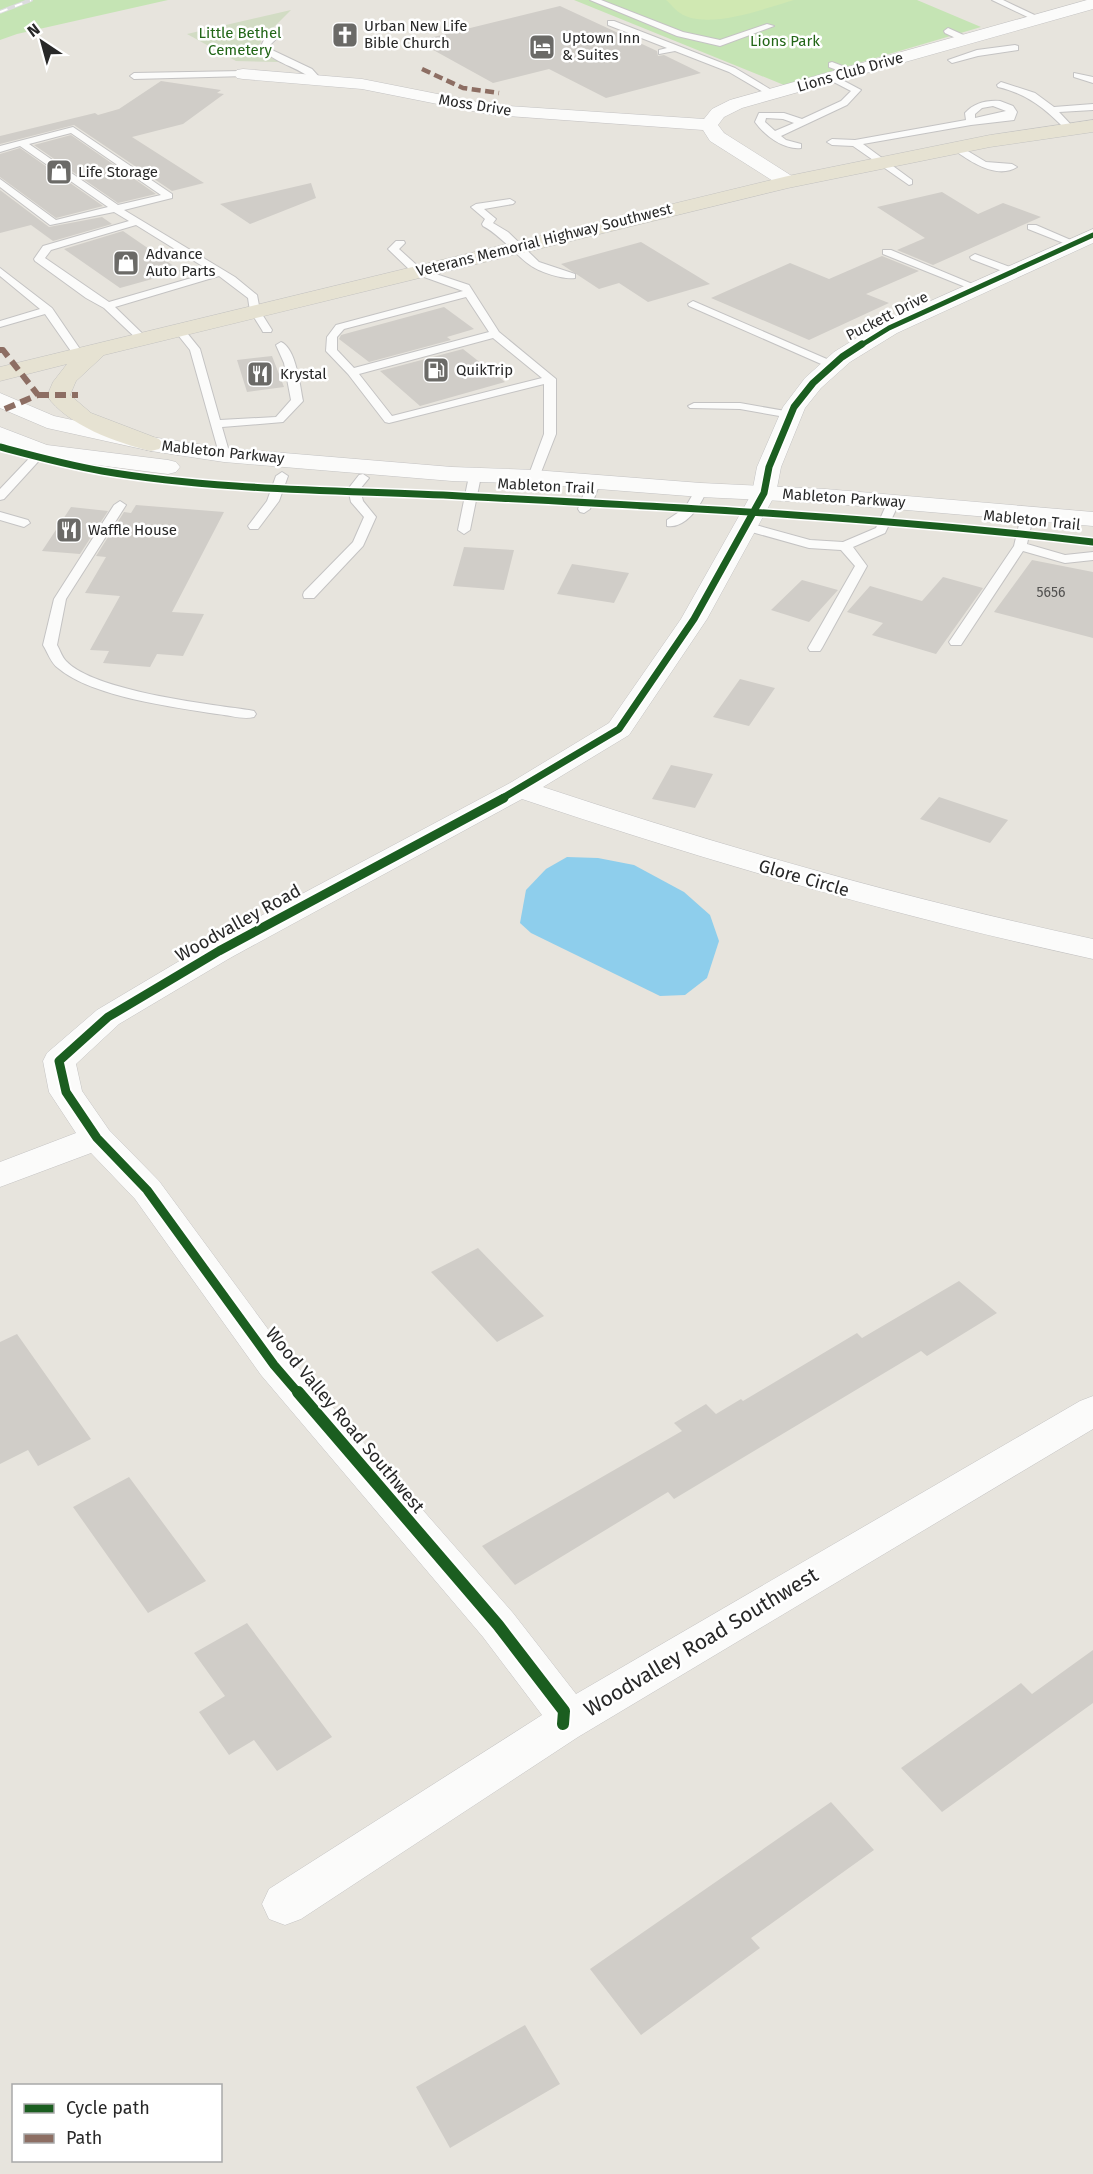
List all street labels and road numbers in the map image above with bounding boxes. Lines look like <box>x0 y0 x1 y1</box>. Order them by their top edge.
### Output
street label: Lions Club Drive <box>795 48 905 96</box>
street label: Moss Drive <box>437 90 513 120</box>
street label: Veterans Memorial Highway Southwest <box>414 199 674 281</box>
street label: Puckett Drive <box>843 288 931 344</box>
street label: Mableton Parkway <box>161 437 286 467</box>
street label: Mableton Trail <box>497 474 596 498</box>
street label: Mableton Parkway <box>782 485 907 511</box>
street label: Mableton Trail <box>983 506 1082 534</box>
street label: Glore Circle <box>756 855 852 901</box>
street label: Woodvalley Road <box>171 879 305 967</box>
street label: Wood Valley Road Southwest <box>261 1323 430 1518</box>
street label: Woodvalley Road Southwest <box>579 1561 823 1722</box>

